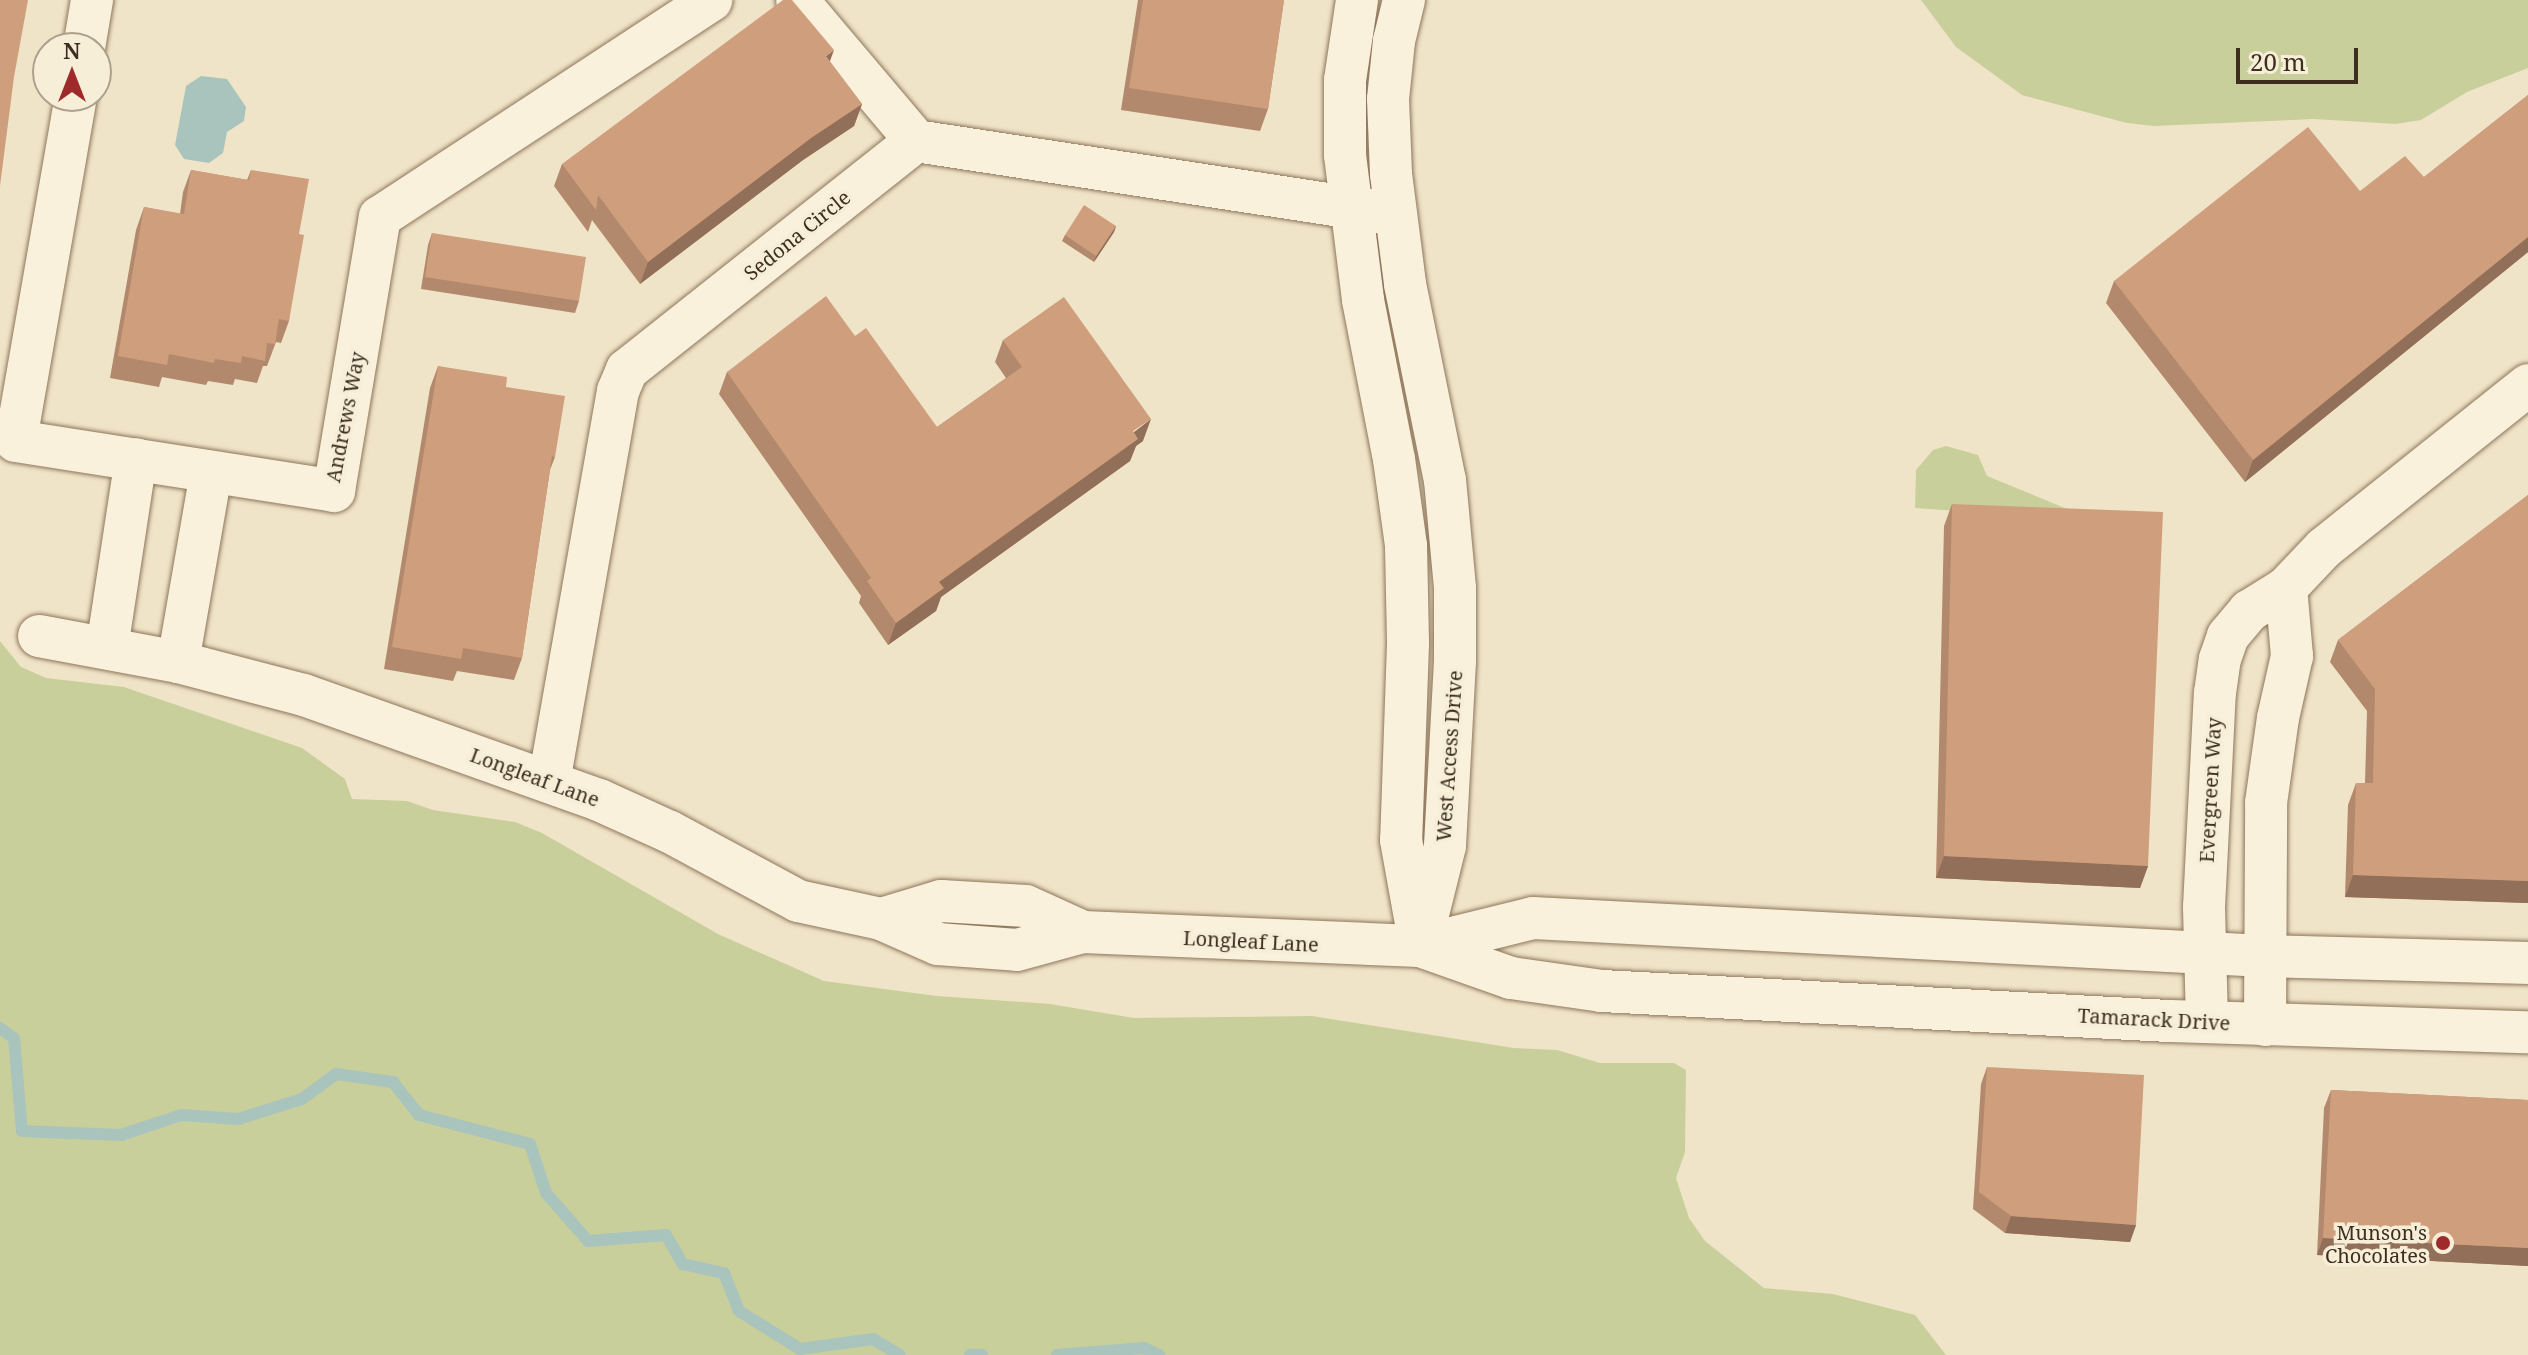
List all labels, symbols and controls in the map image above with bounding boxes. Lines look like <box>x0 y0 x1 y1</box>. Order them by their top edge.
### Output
north arrow <box>32 32 112 112</box>
scale bar <box>2240 32 2362 82</box>
text: N <box>63 35 81 65</box>
text: 20 m <box>2250 45 2306 78</box>
street label: Sedona Circle <box>739 185 855 285</box>
street label: Andrews Way <box>321 350 369 484</box>
street label: West Access Drive <box>1431 670 1467 842</box>
street label: Evergreen Way <box>2194 717 2226 863</box>
street label: Longleaf Lane <box>467 743 603 811</box>
street label: Longleaf Lane <box>1183 925 1319 957</box>
street label: Tamarack Drive <box>2077 1003 2231 1035</box>
place label: Munson's Chocolates <box>2325 1220 2427 1267</box>
marker: Munson's Chocolates <box>2434 1234 2452 1252</box>

